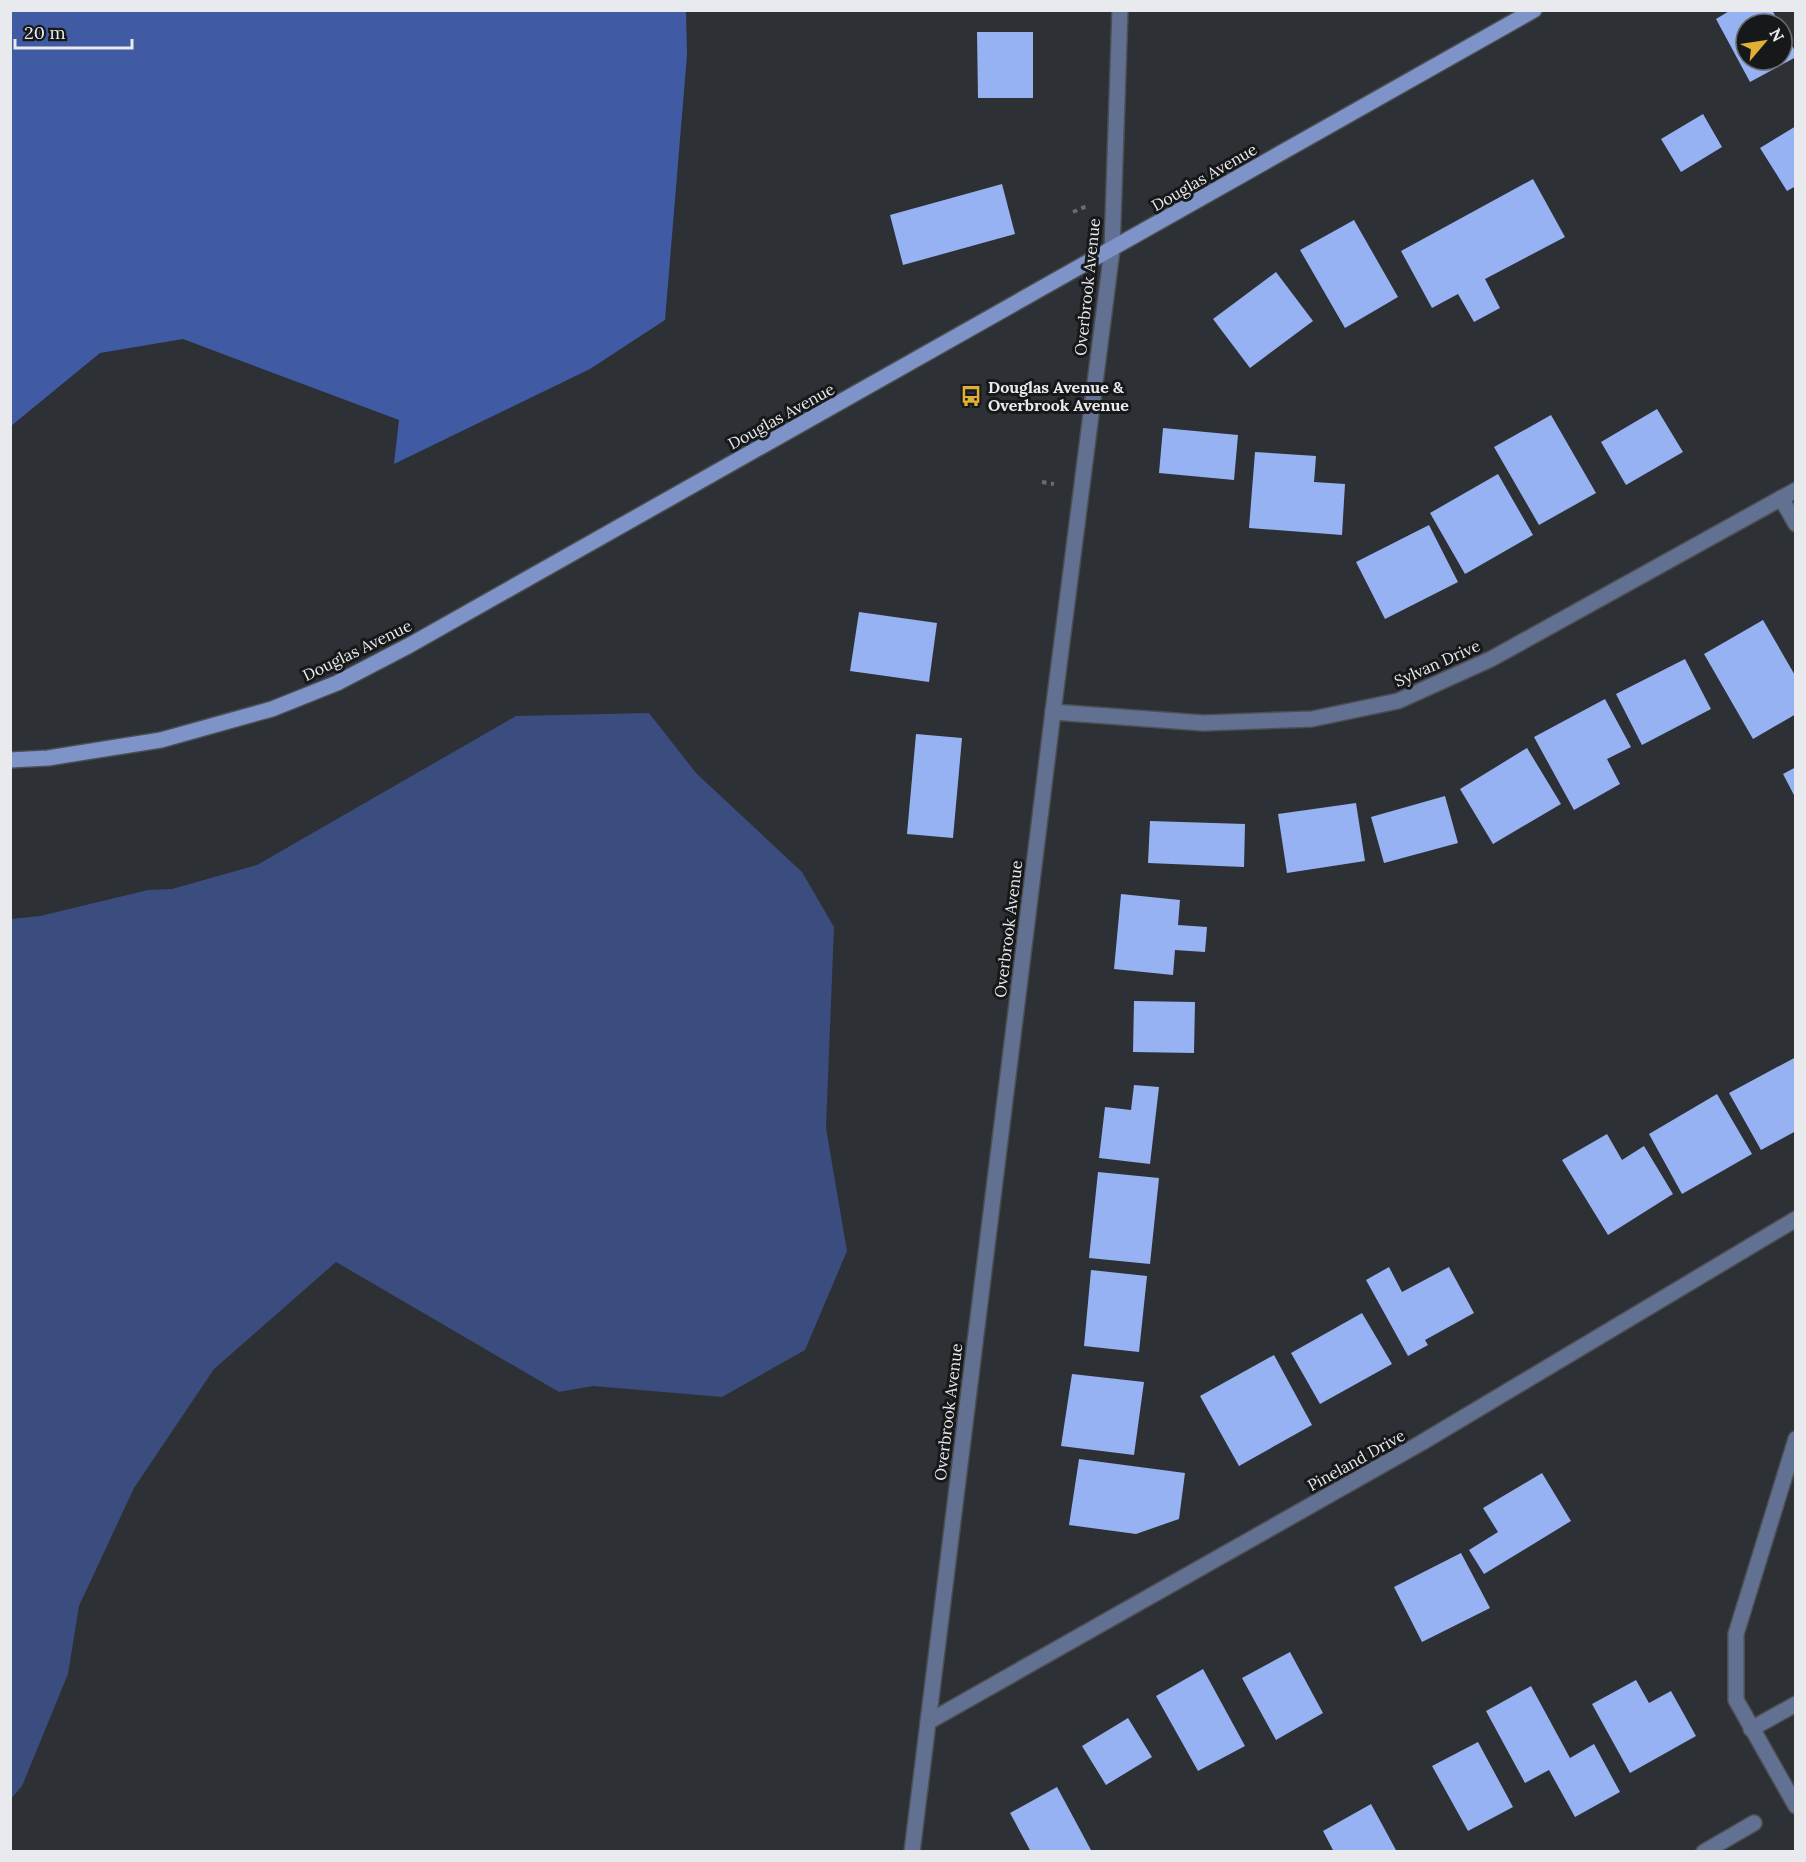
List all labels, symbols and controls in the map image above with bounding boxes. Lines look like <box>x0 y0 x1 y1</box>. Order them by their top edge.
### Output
scale bar <box>15 12 132 50</box>
north arrow <box>1734 12 1794 72</box>
text: 20 m <box>24 21 66 44</box>
text: N <box>1765 24 1789 45</box>
street label: Douglas Avenue <box>1148 139 1261 215</box>
street label: Overbrook Avenue <box>1070 217 1104 357</box>
place label: Douglas Avenue & Overbrook Avenue <box>988 377 1129 415</box>
street label: Douglas Avenue <box>724 378 838 453</box>
bus stop icon: Douglas Avenue & Overbrook Avenue <box>959 384 983 408</box>
street label: Douglas Avenue <box>299 615 415 685</box>
street label: Sylvan Drive <box>1391 635 1483 691</box>
street label: Overbrook Avenue <box>990 859 1026 999</box>
street label: Overbrook Avenue <box>930 1342 966 1482</box>
street label: Pineland Drive <box>1304 1425 1409 1495</box>

